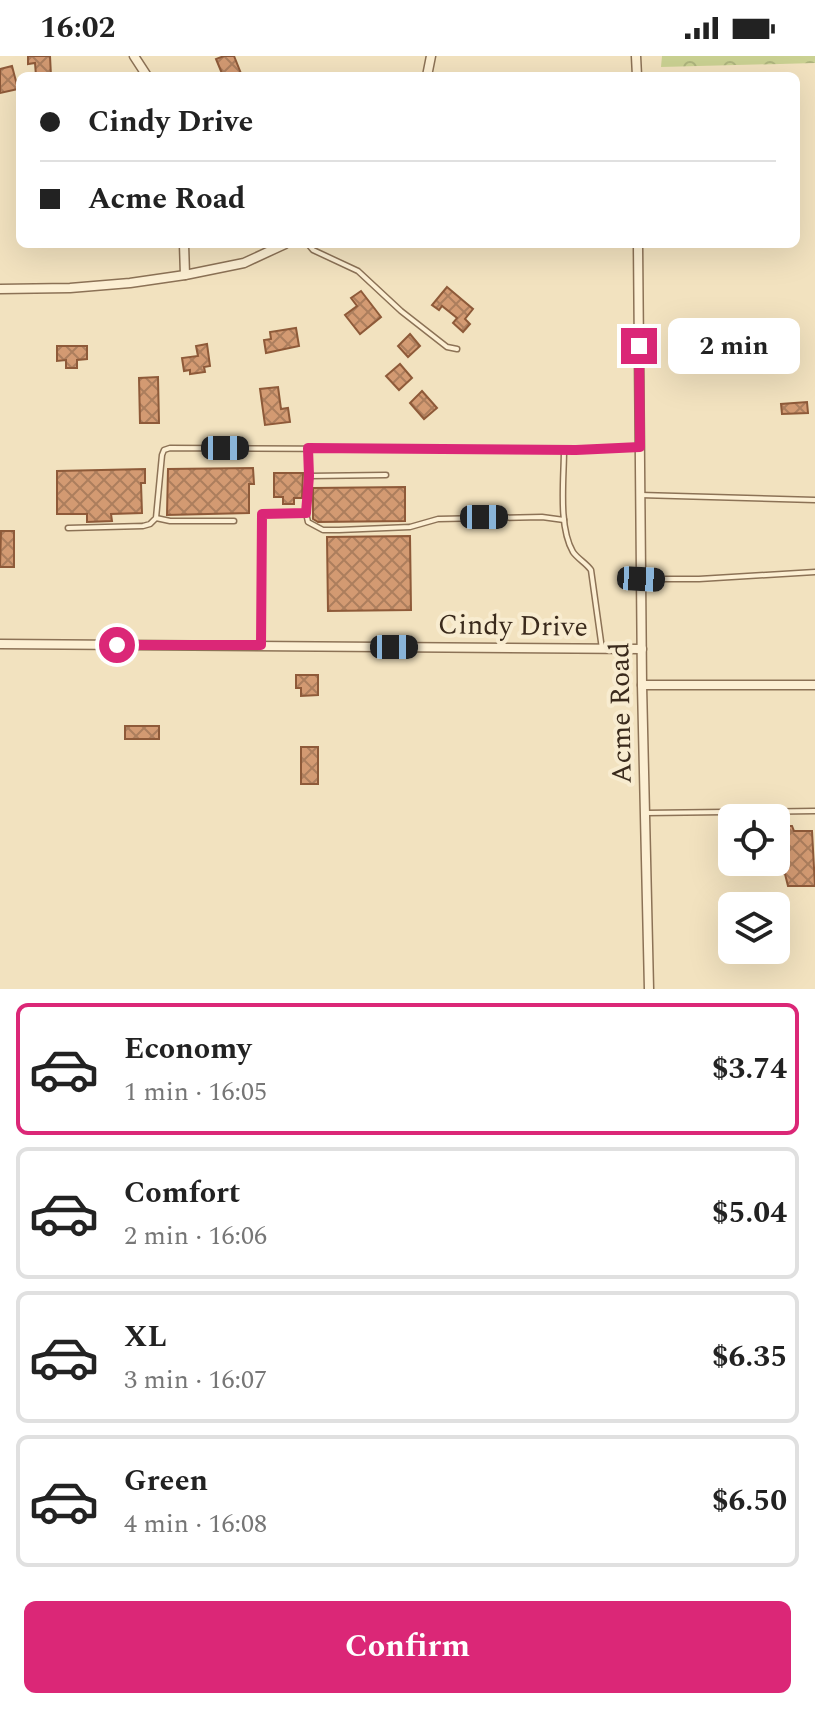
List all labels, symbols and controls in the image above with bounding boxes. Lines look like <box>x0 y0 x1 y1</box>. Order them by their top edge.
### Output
text: 16:02 <box>40 5 115 51</box>
text: Cindy Drive <box>88 99 253 145</box>
text: Acme Road <box>88 176 246 222</box>
callout: 2 min <box>667 318 799 374</box>
text: 2 min <box>699 326 769 366</box>
route end <box>621 328 657 364</box>
car <box>201 436 249 460</box>
car <box>460 505 508 529</box>
car <box>616 566 666 592</box>
street label: Cindy Drive <box>438 603 588 649</box>
route start <box>99 627 135 663</box>
car <box>370 635 418 659</box>
street label: Acme Road <box>598 642 644 784</box>
map controls <box>718 804 790 964</box>
button: locate <box>718 804 790 876</box>
button: layers <box>718 892 790 964</box>
text: Economy <box>124 1026 251 1072</box>
icon: car <box>28 1033 100 1105</box>
text: $3.74 <box>712 1046 787 1092</box>
text: 1 min · 16:05 <box>124 1072 267 1112</box>
text: Comfort <box>124 1170 240 1216</box>
icon: car <box>28 1177 100 1249</box>
text: $5.04 <box>712 1190 787 1236</box>
text: 2 min · 16:06 <box>124 1216 267 1256</box>
text: XL <box>124 1314 167 1360</box>
icon: car <box>28 1321 100 1393</box>
text: $6.35 <box>712 1334 787 1380</box>
text: 3 min · 16:07 <box>124 1360 267 1400</box>
text: Green <box>124 1458 208 1504</box>
icon: car <box>28 1465 100 1537</box>
text: $6.50 <box>712 1478 787 1524</box>
text: 4 min · 16:08 <box>124 1504 267 1544</box>
button: Confirm <box>24 1601 791 1693</box>

